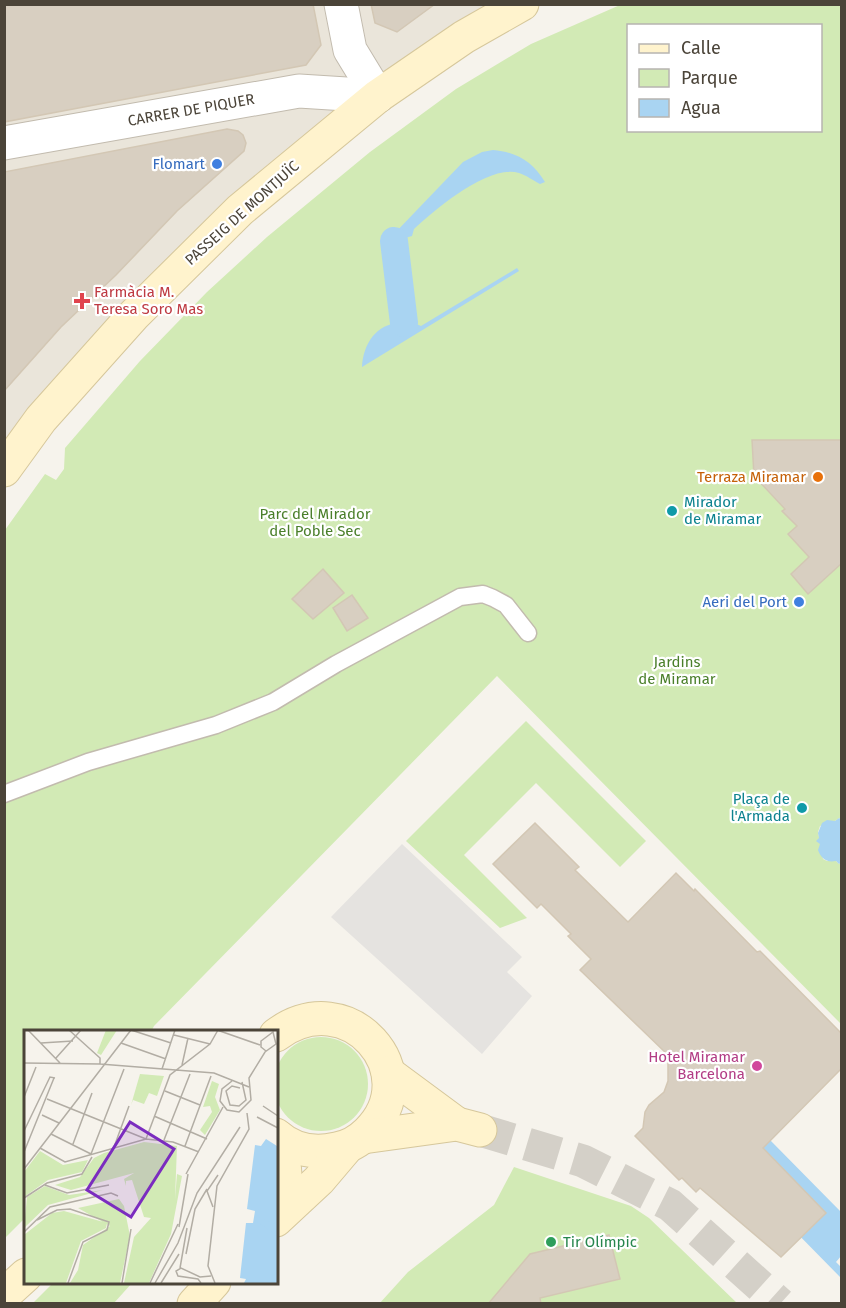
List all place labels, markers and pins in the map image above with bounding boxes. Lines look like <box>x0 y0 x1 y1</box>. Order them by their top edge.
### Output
place label: Flomart <box>152 155 206 173</box>
marker: Flomart <box>210 157 224 171</box>
place label: Farmàcia M. Teresa Soro Mas <box>94 283 203 318</box>
marker: Farmàcia M. Teresa Soro Mas <box>75 294 89 308</box>
place label: Terraza Miramar <box>697 468 806 486</box>
marker: Terraza Miramar <box>811 470 825 484</box>
place label: Mirador de Miramar <box>684 493 761 528</box>
marker: Mirador de Miramar <box>665 504 679 518</box>
place label: Aeri del Port <box>702 593 788 611</box>
marker: Aeri del Port <box>792 595 806 609</box>
place label: Plaça de l'Armada <box>730 790 790 825</box>
marker: Plaça de l'Armada <box>795 801 809 815</box>
place label: Hotel Miramar Barcelona <box>648 1048 745 1083</box>
marker: Hotel Miramar Barcelona <box>750 1059 764 1073</box>
place label: Tir Olímpic <box>563 1233 637 1251</box>
marker: Tir Olímpic <box>544 1235 558 1249</box>

